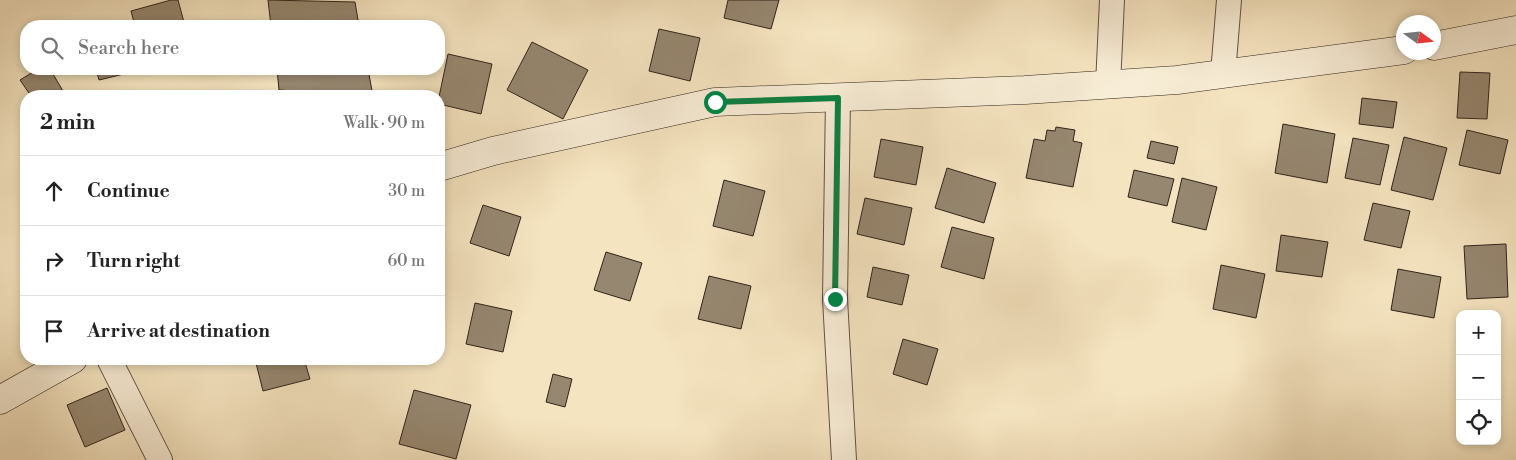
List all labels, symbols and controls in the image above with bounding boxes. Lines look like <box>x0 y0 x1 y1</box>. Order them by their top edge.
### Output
north arrow <box>1396 15 1441 60</box>
search box <box>20 20 445 75</box>
icon: search <box>38 34 66 62</box>
text: Search here <box>78 36 179 60</box>
route start <box>704 91 727 114</box>
text: 2 min <box>40 110 95 136</box>
text: Walk · 90 m <box>343 113 425 133</box>
icon: ahead <box>40 177 68 205</box>
text: Continue <box>87 179 170 203</box>
text: 30 m <box>388 181 425 201</box>
icon: right <box>40 247 68 275</box>
text: Turn right <box>87 249 180 273</box>
text: 60 m <box>387 251 425 271</box>
route end <box>824 288 847 311</box>
map controls <box>1456 310 1501 445</box>
button: + <box>1456 310 1501 355</box>
icon: arrive <box>40 317 68 345</box>
text: Arrive at destination <box>87 319 270 343</box>
button: − <box>1456 355 1501 400</box>
button: locate <box>1456 400 1501 445</box>

